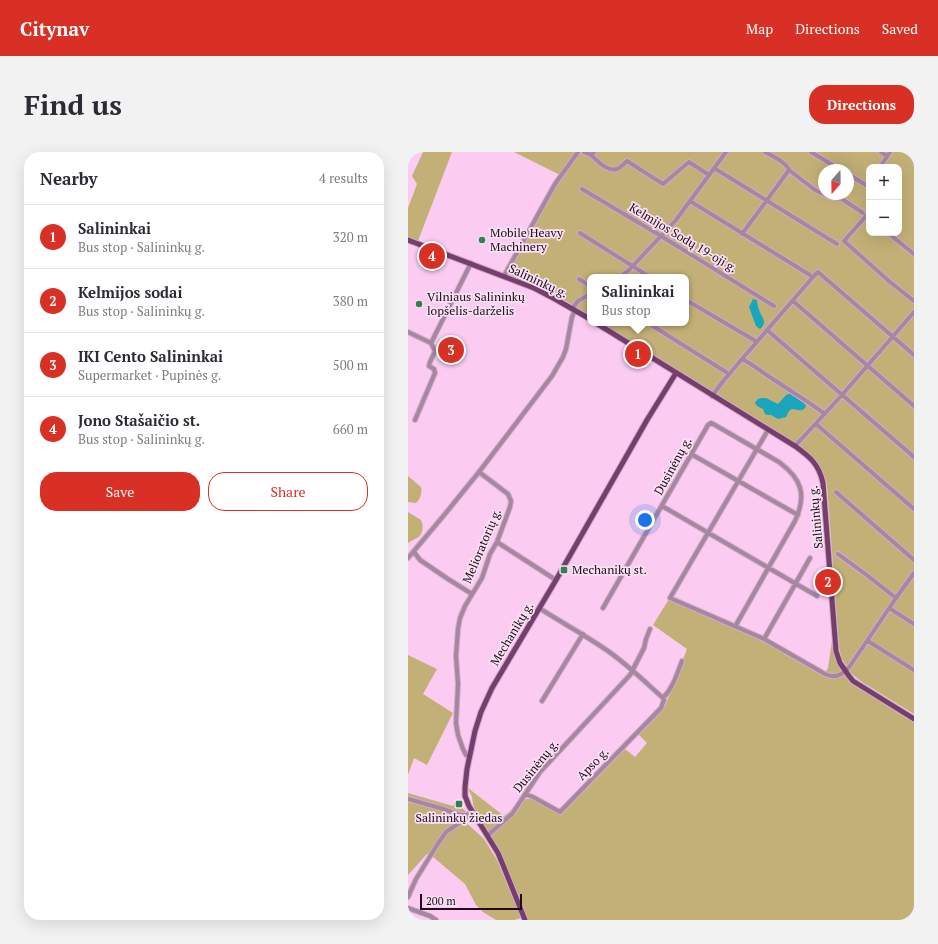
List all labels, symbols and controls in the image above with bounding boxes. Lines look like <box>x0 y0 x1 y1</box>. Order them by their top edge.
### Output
text: Citynav <box>20 16 89 41</box>
text: Map <box>746 19 773 38</box>
text: Directions <box>795 19 860 38</box>
text: Saved <box>882 19 918 38</box>
button: Directions <box>809 85 914 124</box>
text: Find us <box>24 86 122 123</box>
north arrow <box>818 164 854 200</box>
map controls <box>866 164 902 236</box>
button: + <box>866 164 902 200</box>
text: Nearby <box>40 167 98 190</box>
text: 4 results <box>319 169 368 187</box>
street label: Kelmijos Sodų 19-oji g. <box>627 200 740 276</box>
button: − <box>866 200 902 236</box>
text: Salininkai <box>78 218 151 238</box>
place label: Mobile Heavy Machinery <box>490 225 564 254</box>
text: 1 <box>49 228 57 246</box>
text: 320 m <box>333 228 368 246</box>
marker: Mobile Heavy Machinery <box>477 235 487 245</box>
text: Bus stop · Salininkų g. <box>78 238 205 256</box>
pin: 4 <box>419 241 445 271</box>
street label: Salininkų g. <box>506 260 570 301</box>
popup <box>587 274 689 326</box>
text: Salininkai <box>601 281 675 301</box>
text: Kelmijos sodai <box>78 282 182 302</box>
place label: Vilniaus Salininkų lopšelis-darželis <box>427 289 525 318</box>
text: 2 <box>49 292 57 310</box>
text: 380 m <box>333 292 368 310</box>
marker: Vilniaus Salininkų lopšelis-darželis <box>414 299 424 309</box>
text: Bus stop <box>601 301 651 319</box>
text: Bus stop · Salininkų g. <box>78 302 205 320</box>
pin: 3 <box>438 335 464 365</box>
pin: 1 <box>625 339 651 369</box>
text: IKI Cento Salininkai <box>78 346 223 366</box>
text: 3 <box>49 356 57 374</box>
text: 500 m <box>333 356 368 374</box>
text: Supermarket · Pupinės g. <box>78 366 221 384</box>
text: Jono Stašaičio st. <box>78 410 200 430</box>
text: 4 <box>49 420 57 438</box>
text: 660 m <box>333 420 368 438</box>
text: Bus stop · Salininkų g. <box>78 430 205 448</box>
street label: Dusinėnų g. <box>651 434 695 497</box>
button: Save <box>40 472 200 511</box>
button: Share <box>208 472 368 511</box>
street label: Salininkų g. <box>805 485 826 549</box>
street label: Melioratorių g. <box>459 506 504 585</box>
your location <box>635 510 655 530</box>
place label: Mechanikų st. <box>572 562 647 577</box>
marker: Mechanikų st. <box>559 565 569 575</box>
pin: 2 <box>815 567 841 597</box>
street label: Mechanikų g. <box>487 599 536 668</box>
street label: Dusinėnų g. <box>510 736 562 795</box>
street label: Apso g. <box>574 744 612 783</box>
marker: Salininkų žiedas <box>454 799 464 809</box>
place label: Salininkų žiedas <box>415 810 503 825</box>
scale bar <box>420 892 522 911</box>
text: 200 m <box>426 894 456 908</box>

